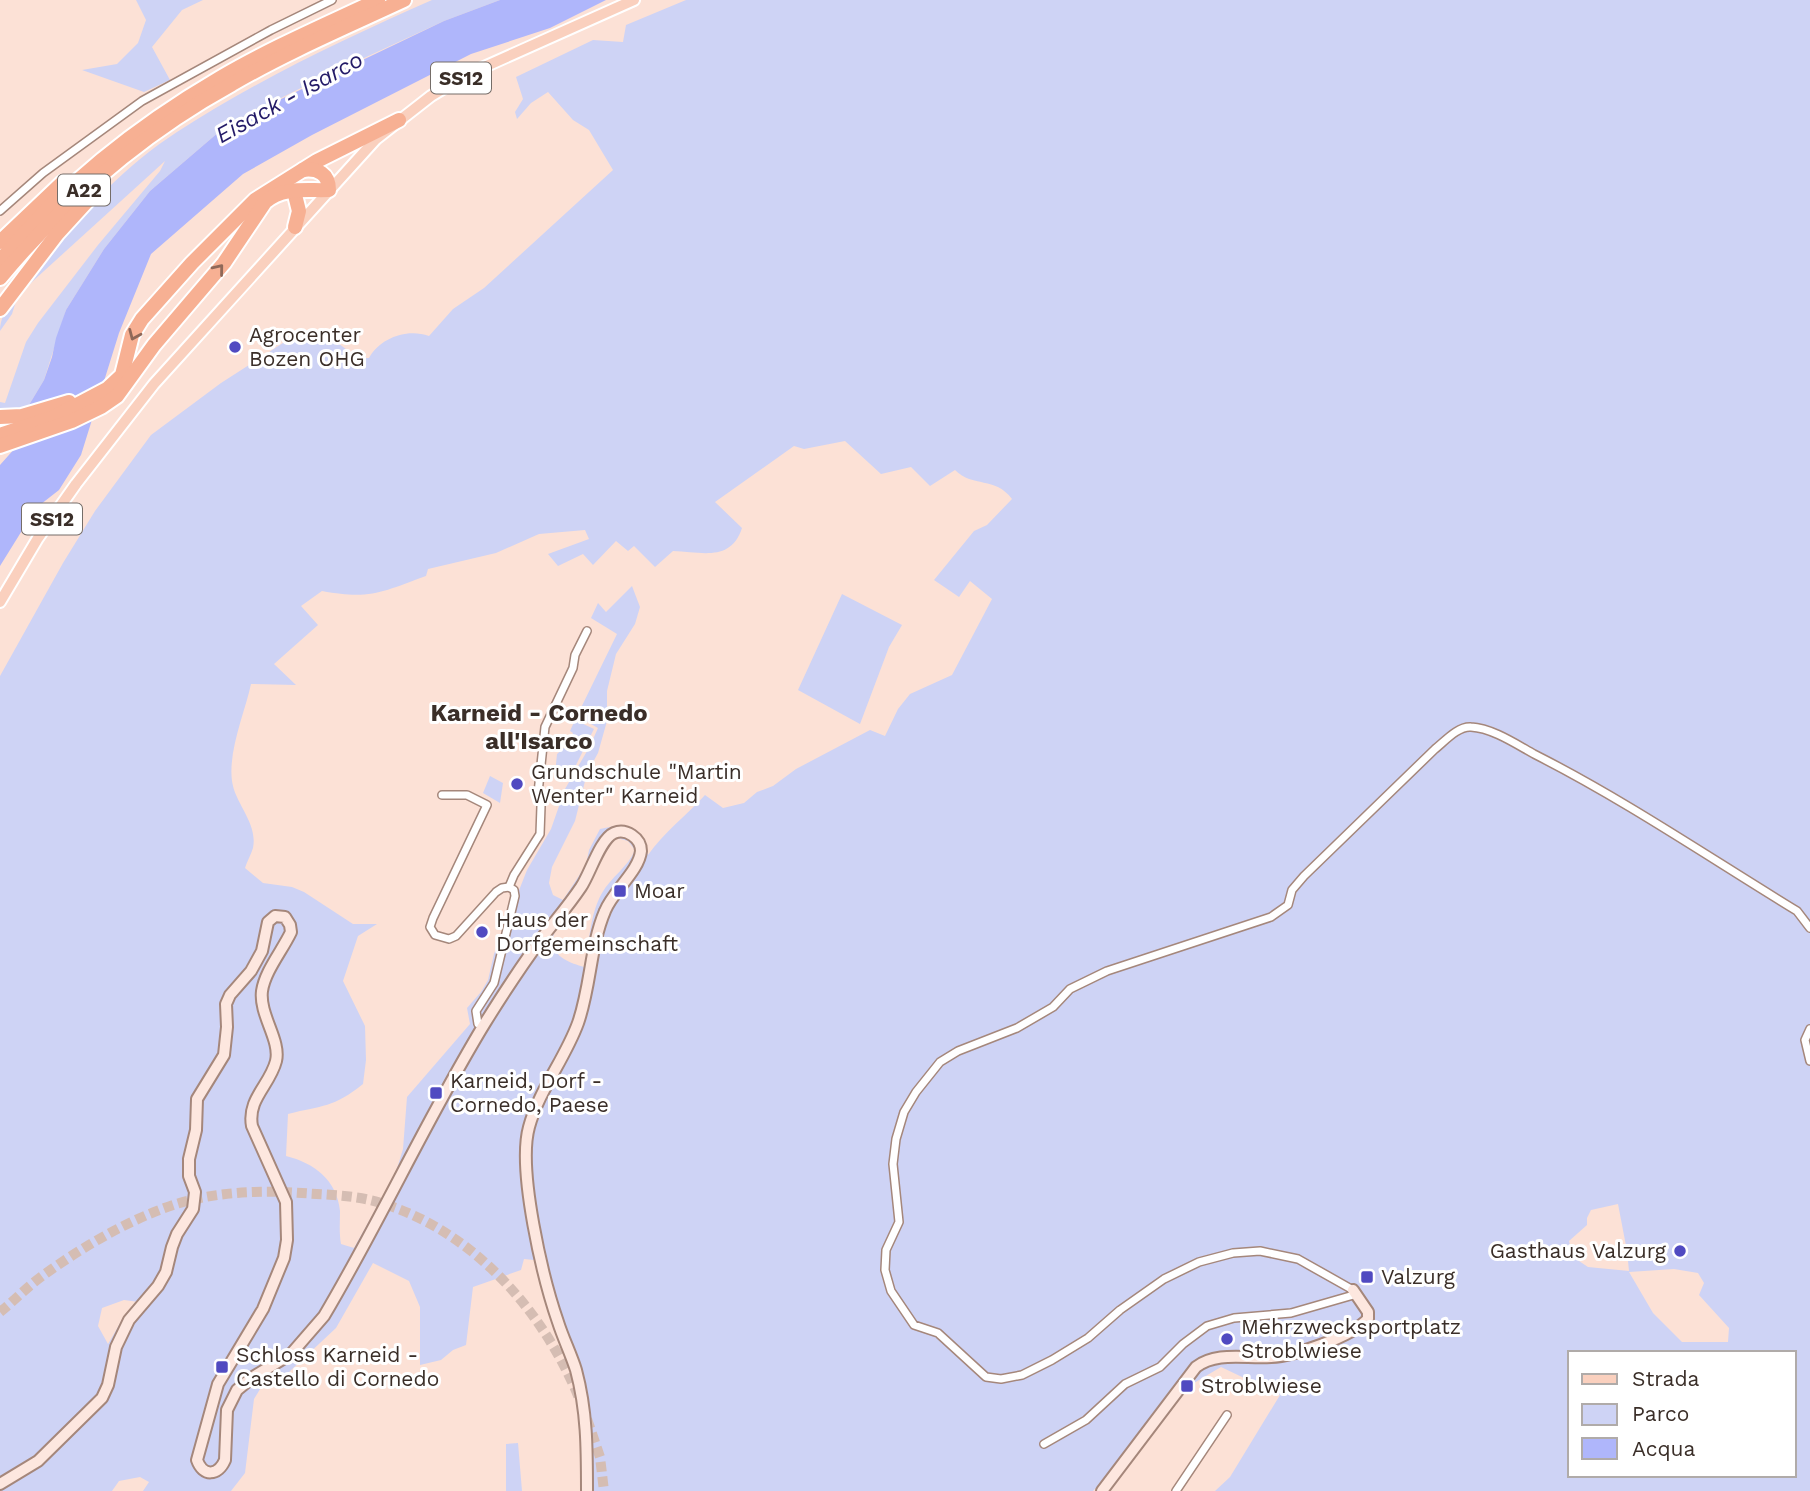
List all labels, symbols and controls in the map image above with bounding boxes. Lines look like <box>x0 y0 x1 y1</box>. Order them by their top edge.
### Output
water label: Eisack - Isarco <box>211 46 368 149</box>
road number: SS12 <box>431 62 491 94</box>
road number: A22 <box>58 174 110 206</box>
one-way arrow <box>210 265 223 277</box>
place label: Agrocenter Bozen OHG <box>249 322 365 371</box>
one-way arrow <box>128 329 142 341</box>
marker: Agrocenter Bozen OHG <box>227 339 243 355</box>
road number: SS12 <box>22 504 82 534</box>
district label: Karneid - Cornedo all'Isarco <box>430 699 648 755</box>
place label: Grundschule "Martin Wenter" Karneid <box>531 759 742 808</box>
marker: Grundschule "Martin Wenter" Karneid <box>509 776 525 792</box>
place label: Moar <box>634 878 685 903</box>
marker: Moar <box>612 883 628 899</box>
place label: Haus der Dorfgemeinschaft <box>496 907 678 956</box>
marker: Haus der Dorfgemeinschaft <box>474 924 490 940</box>
place label: Karneid, Dorf - Cornedo, Paese <box>450 1068 609 1117</box>
marker: Karneid, Dorf - Cornedo, Paese <box>428 1085 444 1101</box>
place label: Gasthaus Valzurg <box>1490 1238 1667 1263</box>
marker: Gasthaus Valzurg <box>1672 1243 1688 1259</box>
place label: Valzurg <box>1381 1264 1456 1289</box>
marker: Valzurg <box>1359 1269 1375 1285</box>
place label: Mehrzwecksportplatz Stroblwiese <box>1241 1314 1461 1363</box>
marker: Mehrzwecksportplatz Stroblwiese <box>1219 1331 1235 1347</box>
place label: Schloss Karneid - Castello di Cornedo <box>236 1342 439 1391</box>
legend <box>1568 1351 1796 1477</box>
marker: Schloss Karneid - Castello di Cornedo <box>214 1359 230 1375</box>
text: Strada <box>1632 1366 1700 1391</box>
place label: Stroblwiese <box>1201 1373 1322 1398</box>
marker: Stroblwiese <box>1179 1378 1195 1394</box>
text: Parco <box>1632 1401 1689 1426</box>
text: Acqua <box>1632 1436 1696 1461</box>

